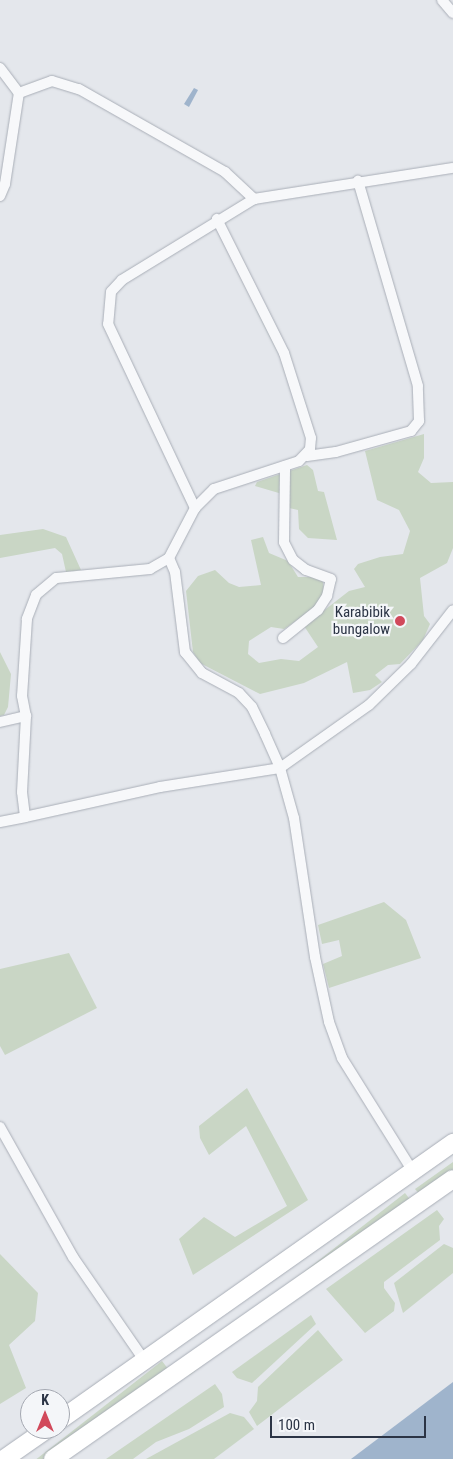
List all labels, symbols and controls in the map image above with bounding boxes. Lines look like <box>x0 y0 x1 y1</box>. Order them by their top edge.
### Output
place label: Karabibik bungalow <box>333 603 390 638</box>
marker: Karabibik bungalow <box>394 615 406 627</box>
north arrow <box>20 1389 70 1439</box>
text: K <box>41 1392 49 1408</box>
scale bar <box>273 1406 429 1438</box>
text: 100 m <box>278 1416 315 1434</box>

